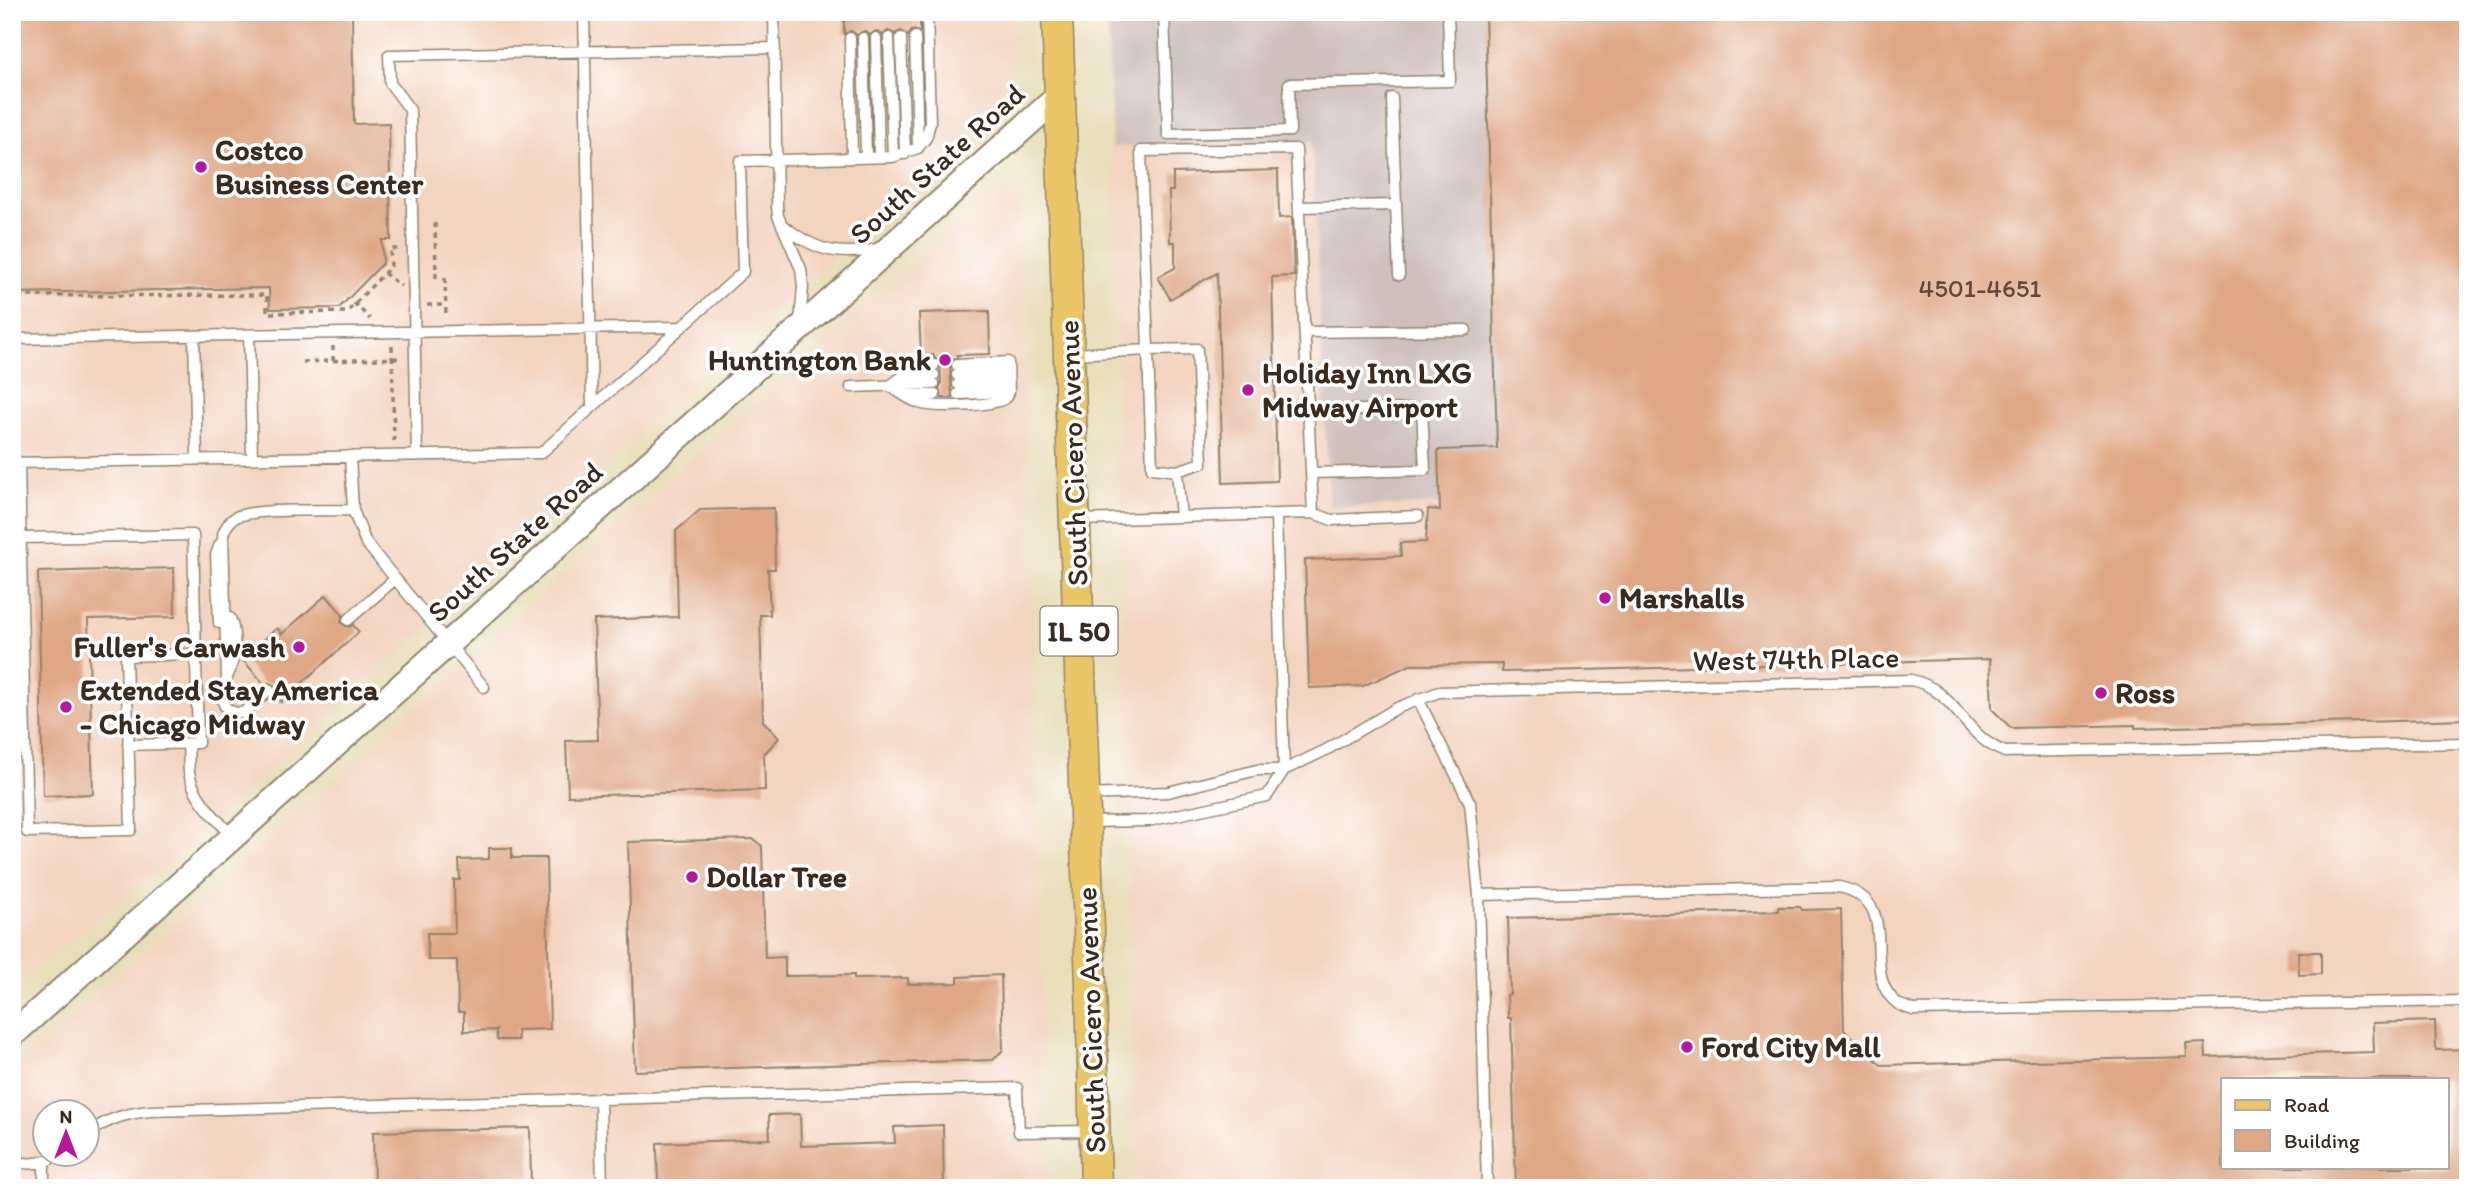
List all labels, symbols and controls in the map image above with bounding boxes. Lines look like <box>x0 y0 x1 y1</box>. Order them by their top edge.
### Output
street label: South State Road <box>841 75 1032 252</box>
place label: Costco Business Center <box>215 131 424 202</box>
marker: Costco Business Center <box>193 159 209 175</box>
house number: 4501-4651 <box>1919 272 2041 304</box>
street label: South Cicero Avenue <box>1049 319 1096 587</box>
place label: Huntington Bank <box>708 341 931 378</box>
marker: Huntington Bank <box>937 352 953 368</box>
place label: Holiday Inn LXG Midway Airport <box>1262 354 1472 425</box>
marker: Holiday Inn LXG Midway Airport <box>1240 382 1256 398</box>
street label: South State Road <box>419 453 610 630</box>
place label: Marshalls <box>1619 579 1745 616</box>
marker: Marshalls <box>1597 590 1613 606</box>
road number: IL 50 <box>1040 606 1118 656</box>
place label: Fuller's Carwash <box>74 628 286 665</box>
street label: West 74th Place <box>1692 638 1900 679</box>
marker: Fuller's Carwash <box>291 639 307 655</box>
place label: Extended Stay America - Chicago Midway <box>80 671 379 742</box>
place label: Ross <box>2115 674 2175 711</box>
marker: Ross <box>2093 685 2109 701</box>
marker: Extended Stay America - Chicago Midway <box>58 699 74 715</box>
place label: Dollar Tree <box>706 858 847 895</box>
marker: Dollar Tree <box>684 869 700 885</box>
street label: South Cicero Avenue <box>1067 886 1114 1154</box>
place label: Ford City Mall <box>1701 1028 1881 1065</box>
marker: Ford City Mall <box>1679 1039 1695 1055</box>
legend <box>2221 1078 2448 1168</box>
text: Road <box>2284 1092 2330 1117</box>
north arrow <box>32 1098 102 1168</box>
text: N <box>60 1105 72 1128</box>
text: Building <box>2284 1128 2360 1153</box>

